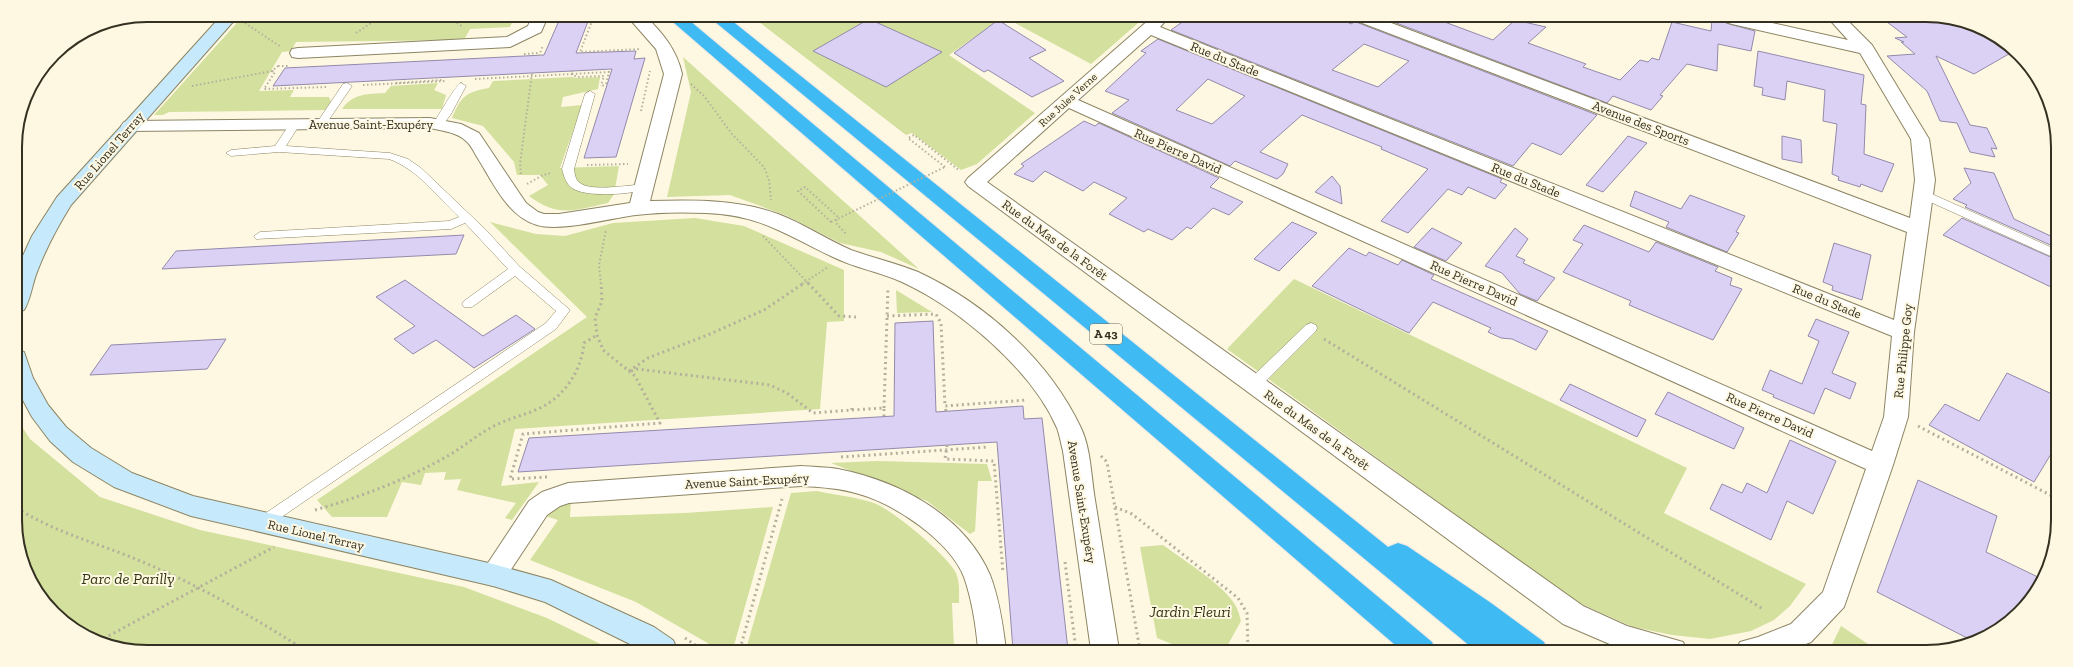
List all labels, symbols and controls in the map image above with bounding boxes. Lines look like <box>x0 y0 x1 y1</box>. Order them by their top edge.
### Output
street label: Rue du Stade <box>1188 38 1262 80</box>
street label: Rue Jules Verne <box>1036 70 1100 130</box>
street label: Avenue des Sports <box>1590 98 1692 149</box>
street label: Rue Lionel Terray <box>71 109 147 193</box>
street label: Avenue Saint-Exupéry <box>309 117 434 132</box>
street label: Rue Pierre David <box>1132 125 1224 177</box>
street label: Rue du Stade <box>1489 159 1563 201</box>
street label: Rue du Mas de la Forêt <box>999 197 1111 283</box>
street label: Rue Pierre David <box>1428 257 1520 309</box>
street label: Rue du Stade <box>1790 280 1864 322</box>
street label: Rue Philippe Goy <box>1891 302 1915 399</box>
road number: A 43 <box>1090 324 1122 344</box>
street label: Rue du Mas de la Forêt <box>1261 387 1373 473</box>
street label: Rue Pierre David <box>1724 389 1816 441</box>
street label: Avenue Saint-Exupéry <box>1065 439 1099 565</box>
street label: Avenue Saint-Exupéry <box>684 470 810 492</box>
street label: Rue Lionel Terray <box>266 517 366 553</box>
park label: Parc de Parilly <box>82 569 175 588</box>
park label: Jardin Fleuri <box>1148 602 1231 621</box>

